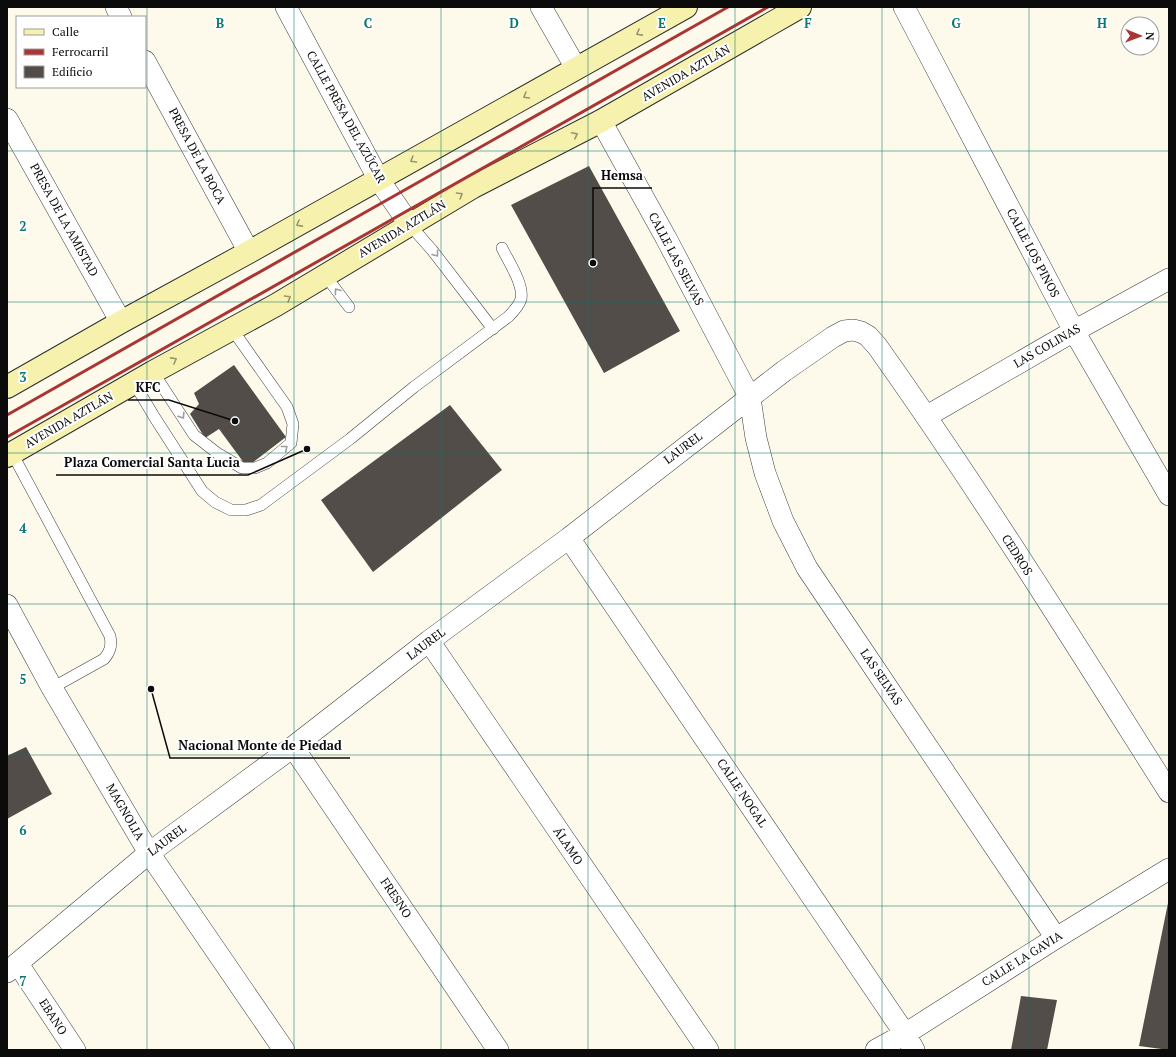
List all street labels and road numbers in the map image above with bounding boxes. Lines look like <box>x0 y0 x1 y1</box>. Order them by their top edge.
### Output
street label: AVENIDA AZTLÁN <box>639 41 733 104</box>
street label: CALLE PRESA DEL AZÚCAR <box>304 48 389 186</box>
street label: PRESA DE LA BOCA <box>166 105 230 207</box>
street label: PRESA DE LA AMISTAD <box>27 161 102 279</box>
street label: AVENIDA AZTLÁN <box>355 196 448 261</box>
street label: CALLE LOS PINOS <box>1004 206 1063 300</box>
street label: CALLE LAS SELVAS <box>646 210 707 308</box>
street label: LAS COLINAS <box>1011 320 1083 371</box>
street label: AVENIDA AZTLÁN <box>22 388 116 451</box>
street label: LAUREL <box>661 428 705 467</box>
street label: CEDROS <box>999 531 1036 578</box>
street label: LAUREL <box>404 624 448 663</box>
street label: LAS SELVAS <box>857 646 906 708</box>
street label: CALLE NOGAL <box>714 756 771 830</box>
street label: MAGNOLIA <box>103 781 148 843</box>
street label: LAUREL <box>145 820 189 859</box>
street label: ÁLAMO <box>550 824 587 868</box>
street label: FRESNO <box>378 875 415 921</box>
street label: CALLE LA GAVIA <box>979 927 1065 989</box>
street label: EBANO <box>36 996 71 1038</box>

